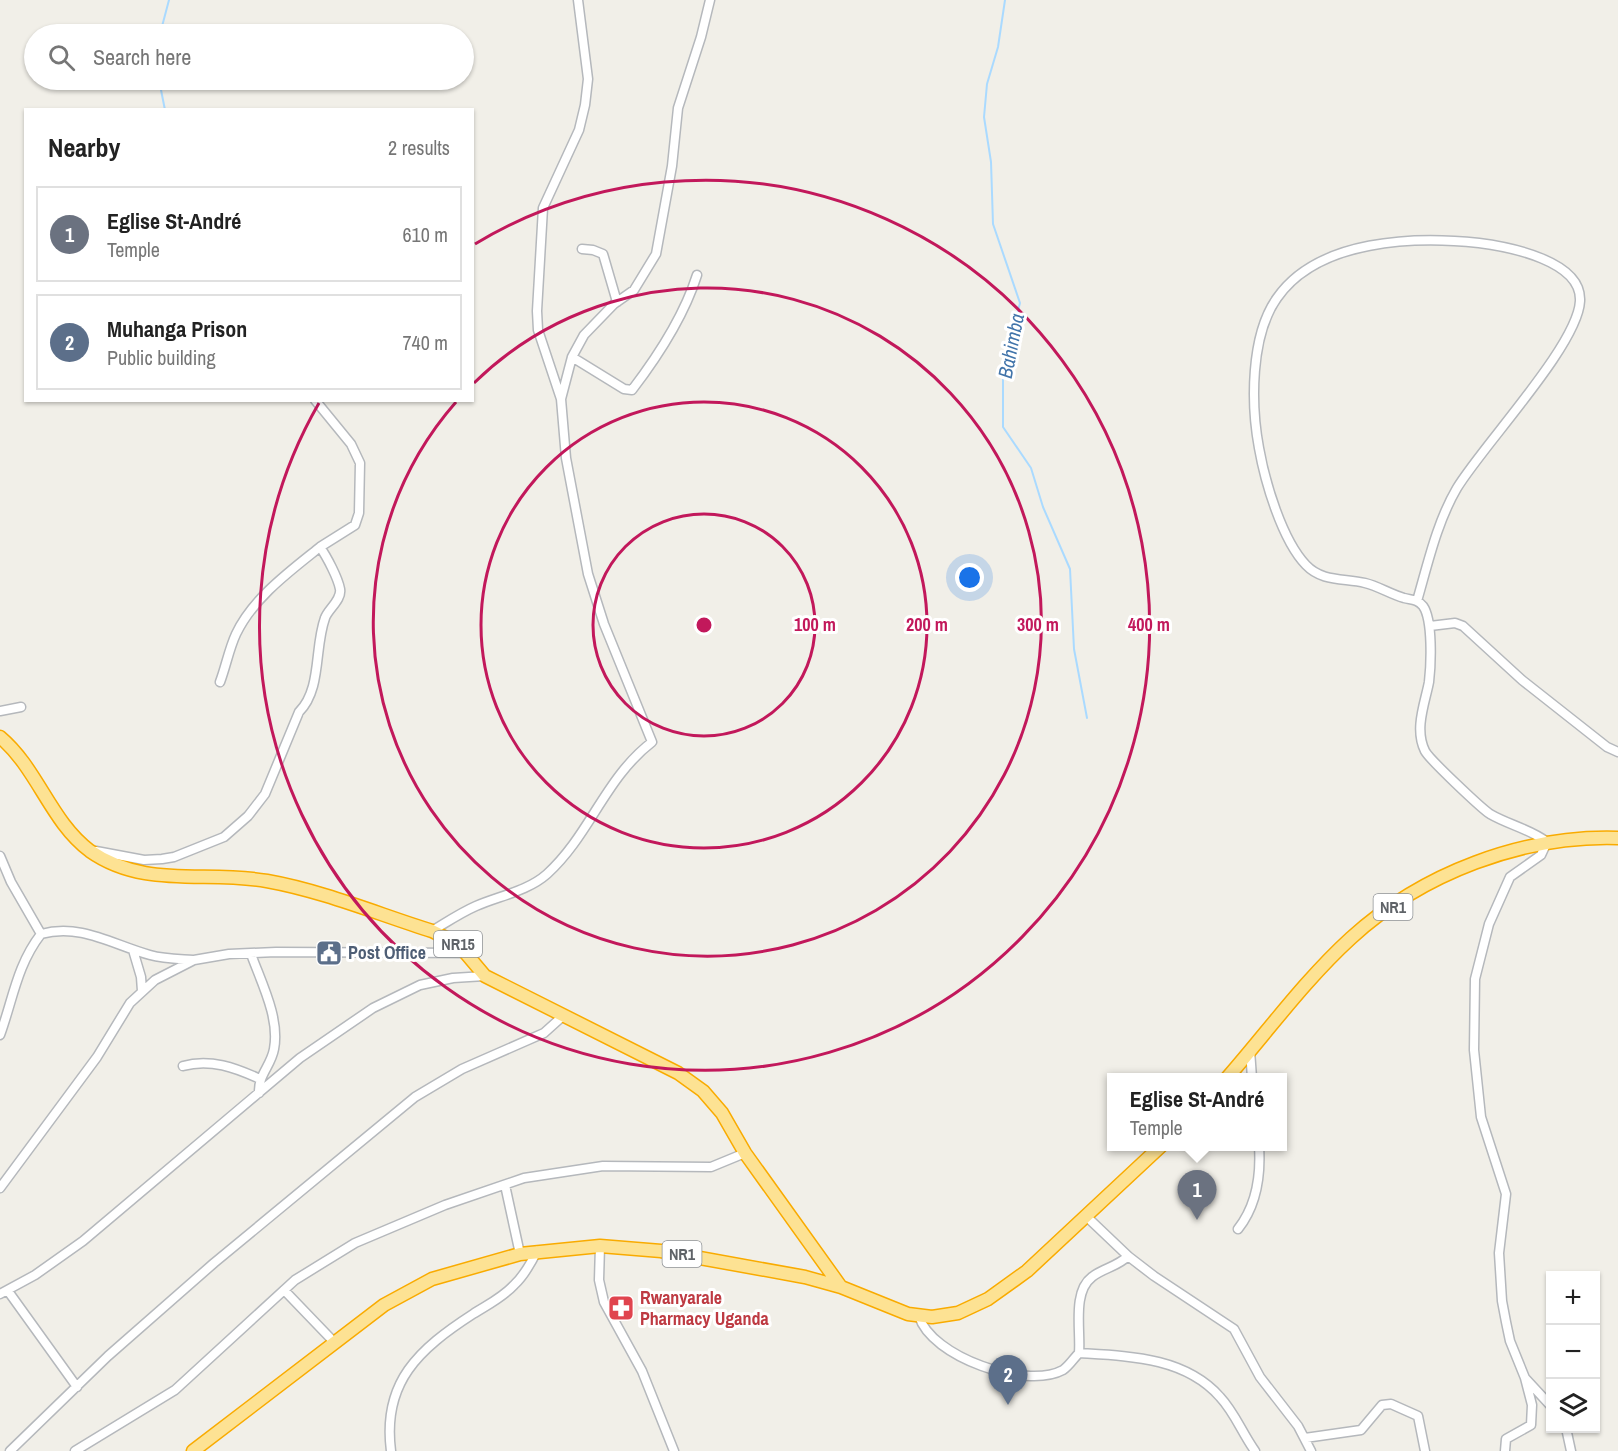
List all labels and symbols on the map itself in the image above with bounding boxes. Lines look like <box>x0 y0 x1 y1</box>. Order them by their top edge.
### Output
water label: Bahimba <box>991 311 1030 381</box>
your location <box>955 563 984 592</box>
text: 100 m <box>794 612 836 637</box>
text: 200 m <box>906 612 948 637</box>
text: 300 m <box>1017 612 1059 637</box>
text: 400 m <box>1128 612 1170 637</box>
centre of rings <box>694 615 714 635</box>
road number: NR1 <box>1374 894 1412 920</box>
road number: NR15 <box>434 931 482 957</box>
public building icon: Post Office <box>314 938 344 968</box>
place label: Post Office <box>348 940 426 965</box>
pin: 1 <box>1178 1170 1216 1220</box>
road number: NR1 <box>662 1241 702 1267</box>
place label: Rwanyarale Pharmacy Uganda <box>640 1285 770 1331</box>
pharmacy icon: Rwanyarale Pharmacy Uganda <box>606 1293 636 1323</box>
pin: 2 <box>988 1356 1028 1405</box>

